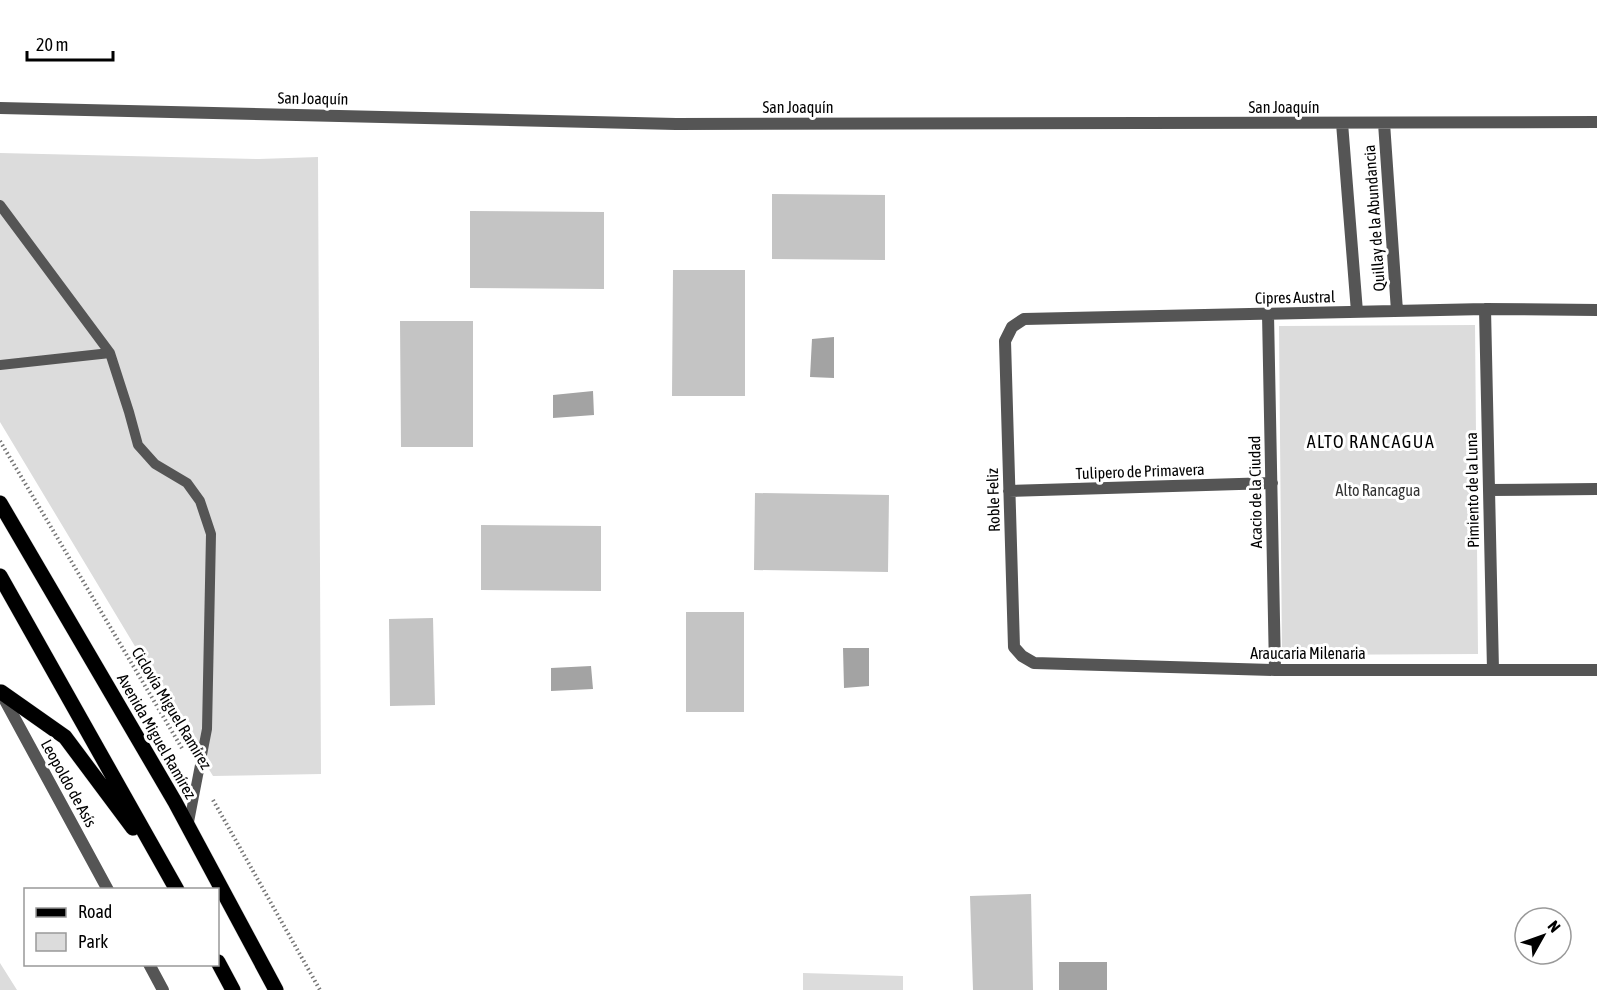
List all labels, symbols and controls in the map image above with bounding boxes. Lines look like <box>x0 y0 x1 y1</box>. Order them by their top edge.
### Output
scale bar <box>27 24 112 62</box>
text: 20 m <box>36 34 68 55</box>
street label: San Joaquín <box>277 88 349 109</box>
street label: San Joaquín <box>763 98 833 117</box>
street label: San Joaquín <box>1249 98 1319 117</box>
street label: Quillay de la Abundancia <box>1360 144 1389 292</box>
street label: Cipres Austral <box>1255 287 1336 308</box>
district label: ALTO RANCAGUA <box>1307 431 1435 452</box>
street label: Pimiento de la Luna <box>1462 432 1482 548</box>
street label: Acacio de la Ciudad <box>1245 436 1265 548</box>
street label: Tulipero de Primavera <box>1075 460 1205 483</box>
street label: Roble Feliz <box>983 468 1003 532</box>
park label: Alto Rancagua <box>1336 481 1420 500</box>
street label: Ciclovía Miguel Ramírez <box>128 644 216 773</box>
street label: Araucaria Milenaria <box>1250 644 1366 662</box>
street label: Avenida Miguel Ramírez <box>113 670 200 802</box>
street label: Leopoldo de Asís <box>37 736 101 831</box>
legend <box>24 888 219 966</box>
text: Road <box>78 901 112 922</box>
north arrow <box>1513 906 1573 966</box>
text: N <box>1545 917 1564 936</box>
text: Park <box>78 931 108 952</box>

